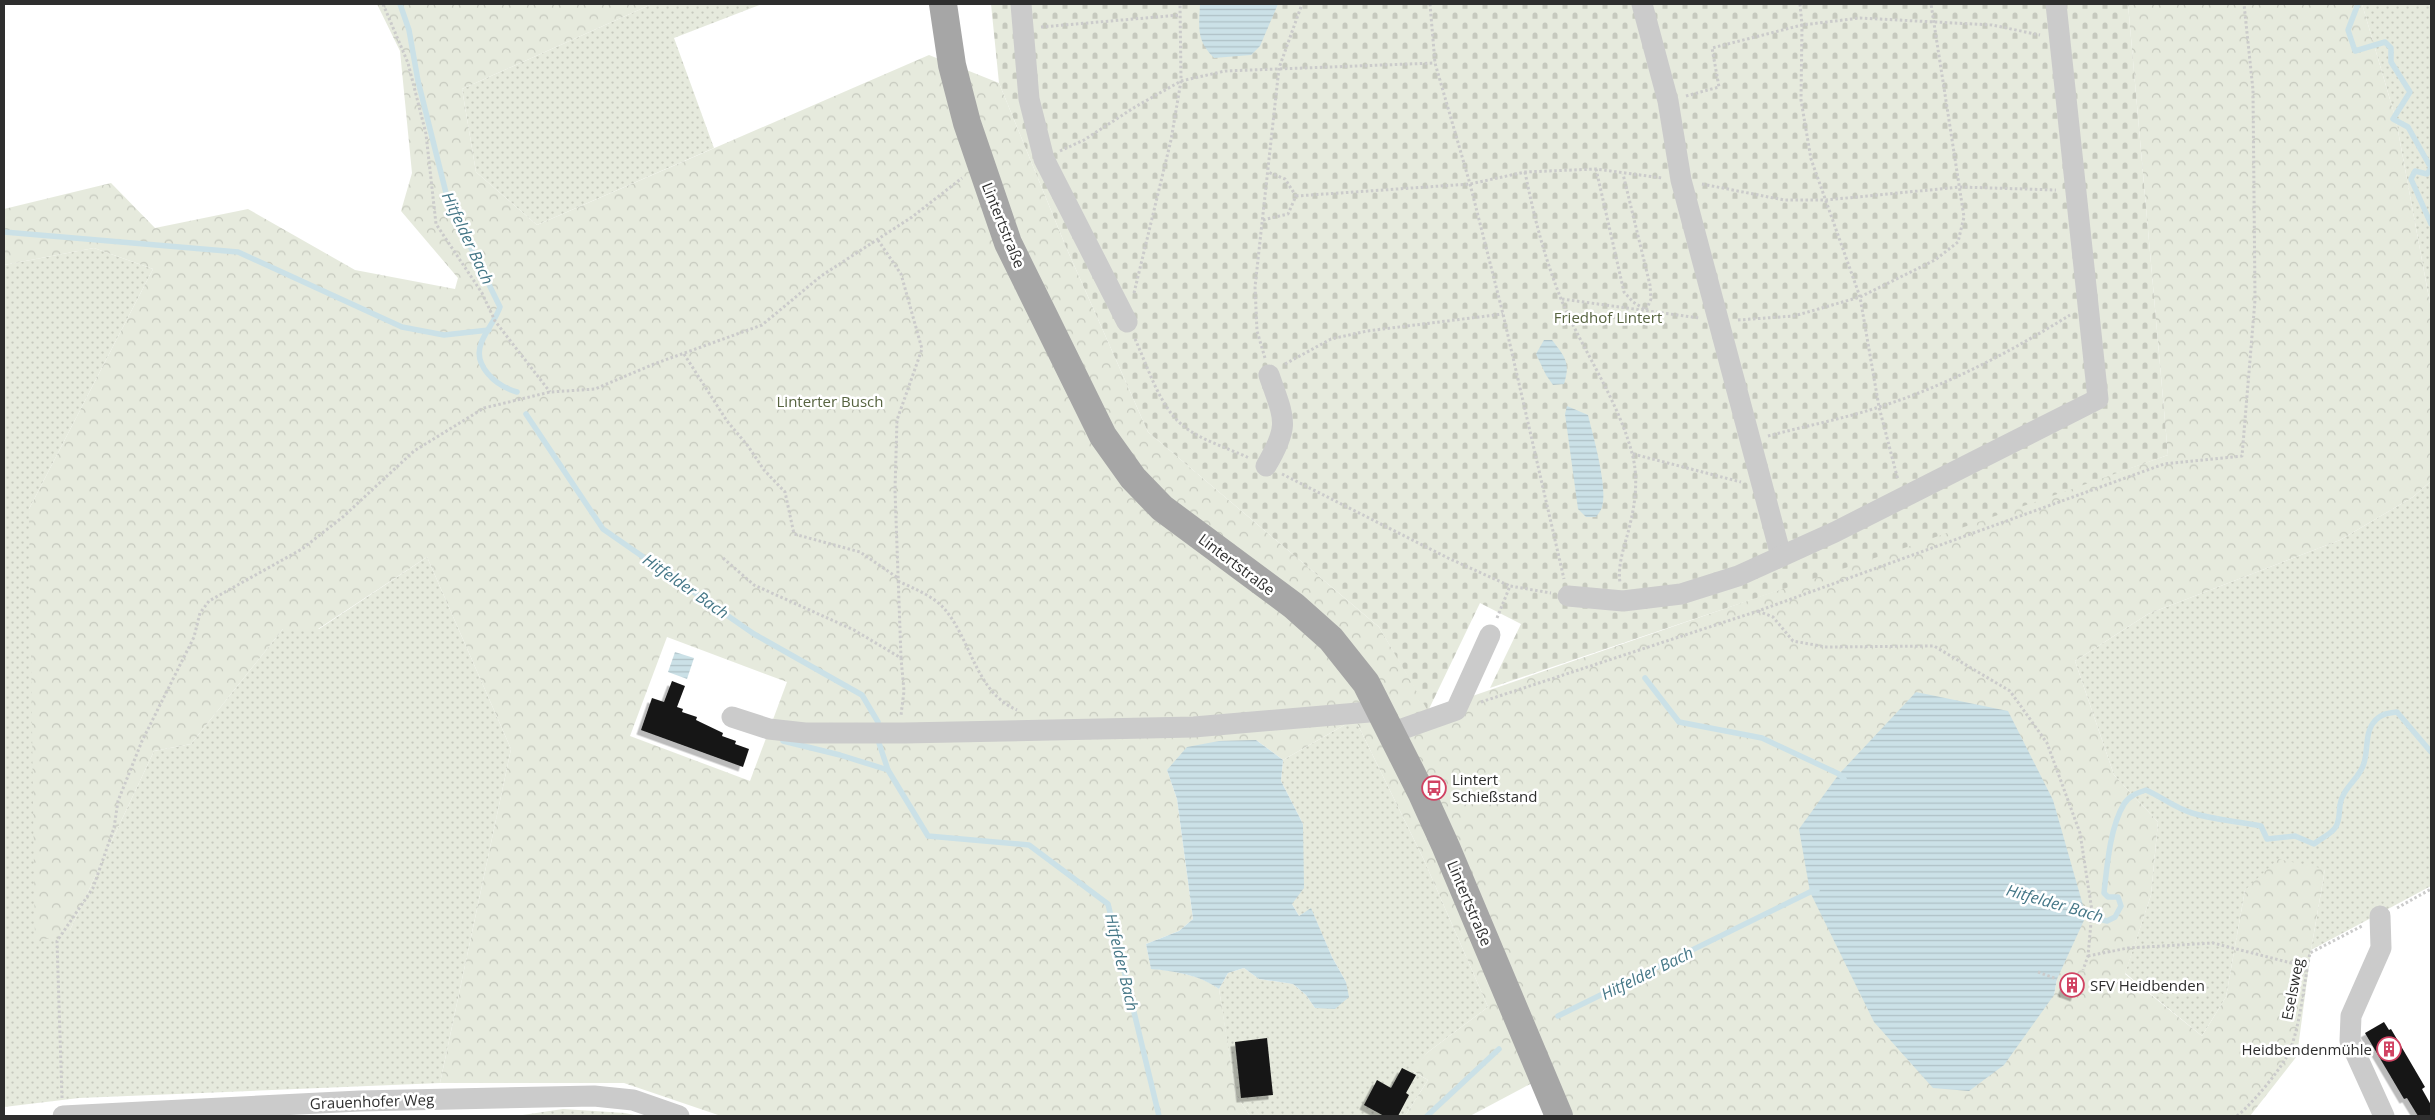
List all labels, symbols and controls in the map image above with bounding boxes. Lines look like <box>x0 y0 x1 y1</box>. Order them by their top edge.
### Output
street label: Lintertstraße <box>978 179 1030 271</box>
water label: Hitfelder Bach <box>437 188 499 288</box>
park label: Friedhof Lintert <box>1554 307 1662 327</box>
park label: Linterter Busch <box>777 391 883 411</box>
street label: Lintertstraße <box>1195 529 1279 599</box>
water label: Hitfelder Bach <box>639 548 733 624</box>
place label: Lintert Schießstand <box>1452 769 1537 806</box>
bus stop icon: Lintert Schießstand <box>1421 775 1447 801</box>
street label: Lintertstraße <box>1443 857 1497 949</box>
water label: Hitfelder Bach <box>2004 879 2106 927</box>
water label: Hitfelder Bach <box>1100 911 1144 1013</box>
water label: Hitfelder Bach <box>1597 941 1697 1005</box>
street label: Eselsweg <box>2276 956 2308 1022</box>
building icon: SFV Heidbenden <box>2059 972 2085 998</box>
place label: SFV Heidbenden <box>2090 975 2205 995</box>
building icon: Heidbendenmühle <box>2376 1036 2402 1062</box>
place label: Heidbendenmühle <box>2241 1039 2372 1059</box>
street label: Grauenhofer Weg <box>310 1089 434 1113</box>

